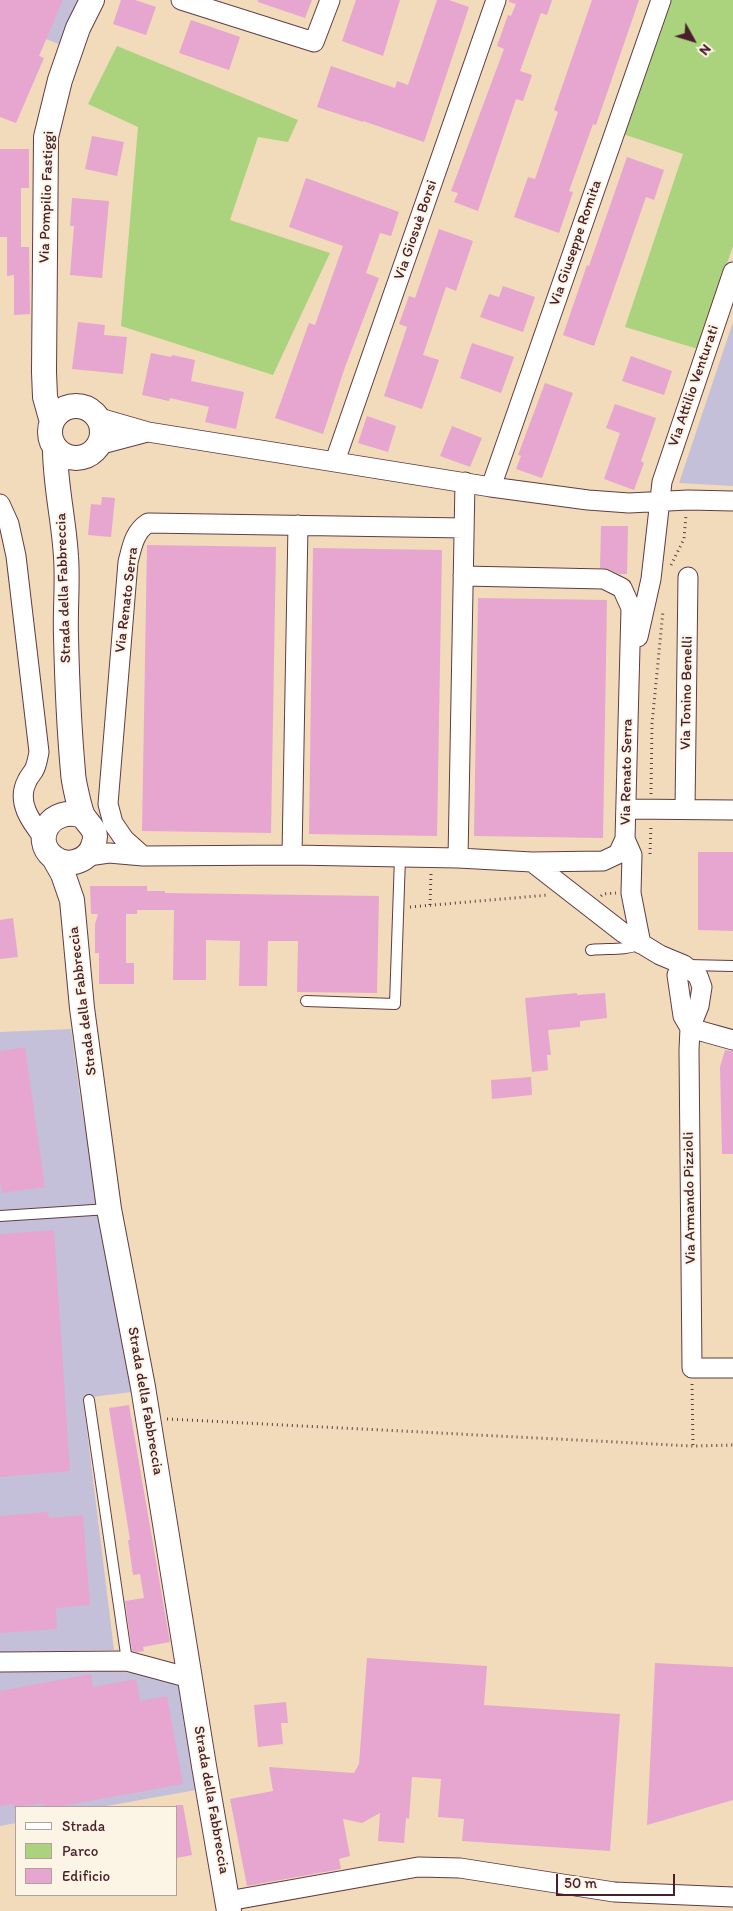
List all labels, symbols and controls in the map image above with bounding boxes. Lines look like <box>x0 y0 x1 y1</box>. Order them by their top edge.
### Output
north arrow <box>668 15 718 65</box>
text: N <box>695 41 715 59</box>
street label: Via Pompilio Fastiggi <box>36 130 58 264</box>
street label: Via Giosuè Borsi <box>390 178 442 282</box>
street label: Via Giuseppe Romita <box>546 178 606 308</box>
street label: Via Attilio Venturati <box>665 323 723 449</box>
street label: Strada della Fabbreccia <box>52 513 76 663</box>
street label: Via Renato Serra <box>112 546 142 654</box>
street label: Via Tonino Benelli <box>677 636 697 750</box>
street label: Via Renato Serra <box>617 719 637 825</box>
street label: Strada della Fabbreccia <box>65 925 101 1077</box>
street label: Via Armando Pizzioli <box>680 1132 700 1264</box>
street label: Strada della Fabbreccia <box>123 1325 167 1477</box>
street label: Strada della Fabbreccia <box>189 1724 233 1876</box>
legend <box>15 1806 178 1896</box>
text: Strada <box>62 1817 105 1835</box>
text: Parco <box>62 1842 98 1860</box>
scale bar <box>558 1864 677 1896</box>
text: Edificio <box>62 1867 110 1885</box>
text: 50 m <box>564 1874 597 1892</box>

